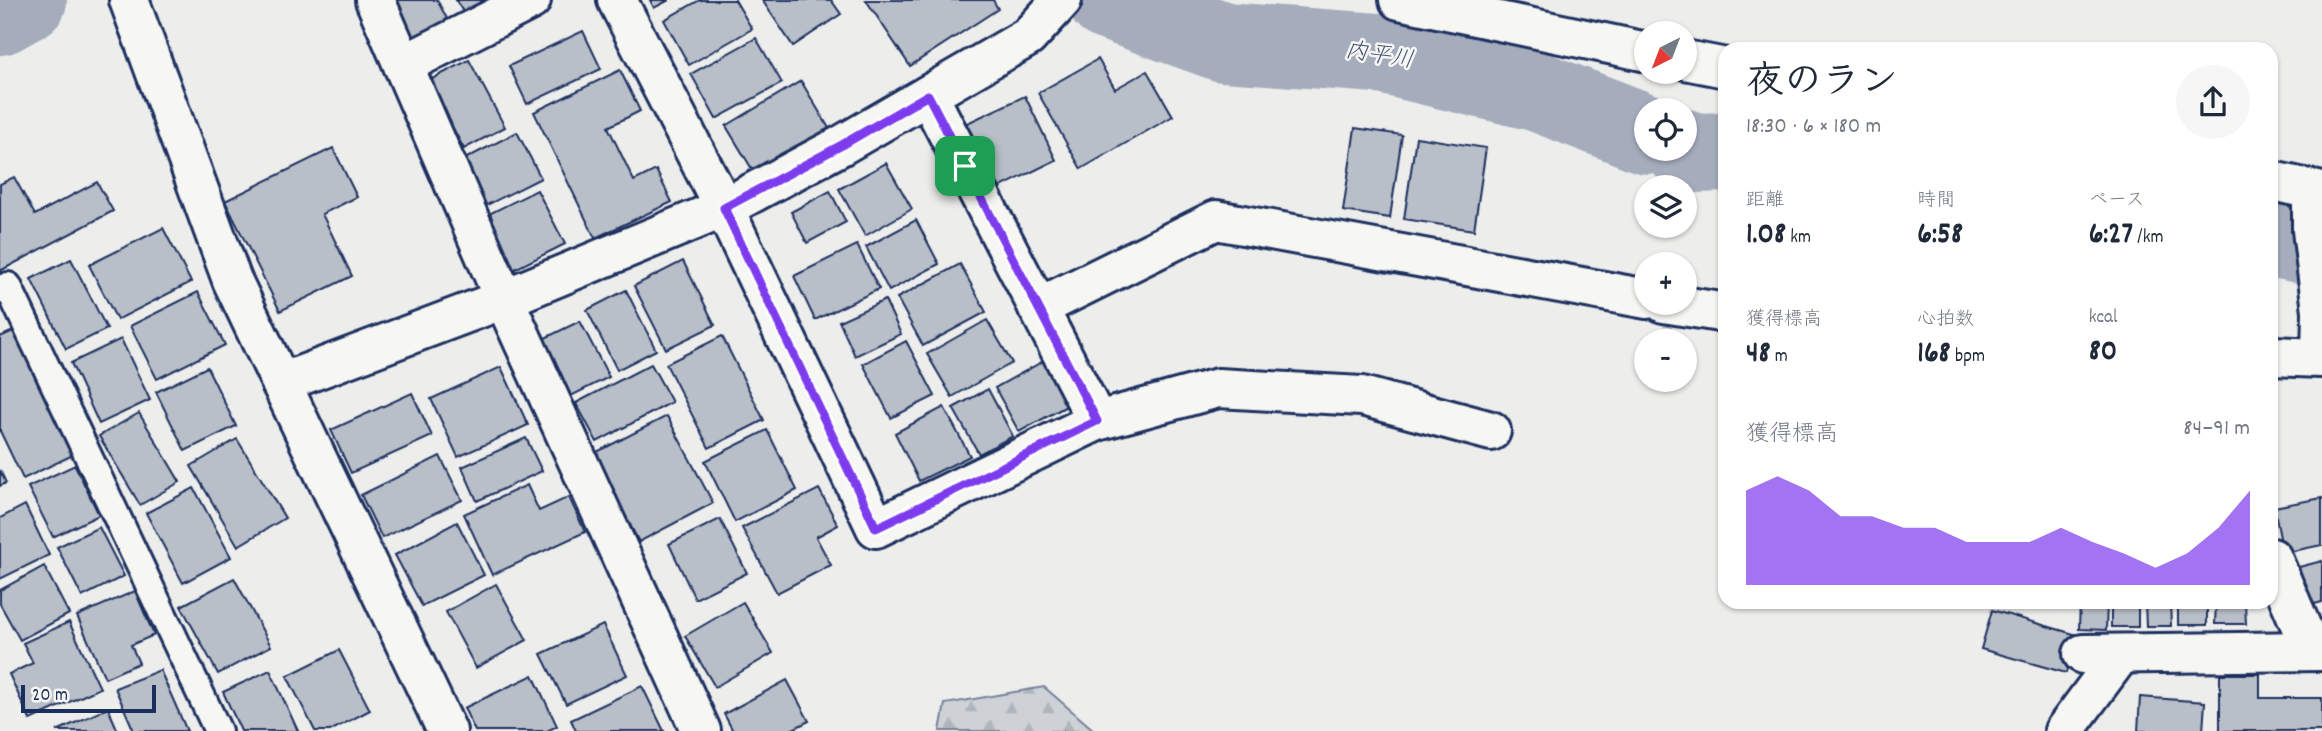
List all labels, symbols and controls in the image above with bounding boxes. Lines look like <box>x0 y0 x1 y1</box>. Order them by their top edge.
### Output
north arrow <box>1634 21 1698 84</box>
map controls <box>1634 21 1697 392</box>
water label: 内平川 <box>1342 35 1416 79</box>
text: 夜のラン <box>1746 57 1898 112</box>
button: share <box>2176 65 2250 139</box>
button: locate <box>1634 98 1697 161</box>
text: 18:30 · 6 × 180 m <box>1746 111 1881 144</box>
pin <box>935 136 995 196</box>
icon: arrive <box>946 147 984 185</box>
button: layers <box>1634 175 1697 238</box>
text: 距離 <box>1746 188 1784 215</box>
text: 時間 <box>1917 188 1955 215</box>
text: ペース <box>2089 188 2145 215</box>
text: 1.08 <box>1746 215 1786 258</box>
text: 6:58 <box>1917 215 1963 258</box>
text: 6:27 <box>2089 215 2133 258</box>
text: km <box>1786 225 1811 252</box>
text: /km <box>2133 225 2164 252</box>
button: + <box>1634 252 1697 315</box>
text: kcal <box>2089 305 2118 332</box>
text: 獲得標高 <box>1746 307 1822 334</box>
text: 心拍数 <box>1917 307 1974 334</box>
button: − <box>1634 329 1697 392</box>
text: 80 <box>2089 332 2117 375</box>
text: 48 <box>1746 334 1770 377</box>
text: 168 <box>1917 334 1951 377</box>
text: m <box>1770 344 1788 371</box>
text: bpm <box>1951 344 1985 371</box>
text: 84–91 m <box>2183 413 2250 446</box>
text: 獲得標高 <box>1746 419 1838 452</box>
scale bar <box>21 682 156 714</box>
text: 20 m <box>32 683 68 710</box>

